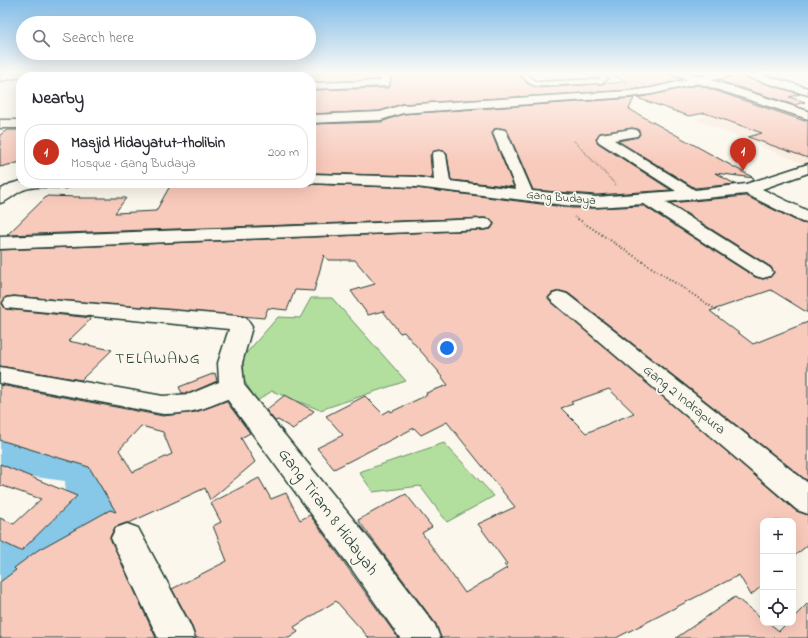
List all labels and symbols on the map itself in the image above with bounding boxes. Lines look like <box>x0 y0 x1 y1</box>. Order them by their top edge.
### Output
pin: 1 <box>730 138 756 171</box>
street label: Gang Budaya <box>525 186 596 211</box>
your location <box>437 338 457 358</box>
district label: TELAWANG <box>115 347 201 371</box>
street label: Gang 2 Indrapura <box>638 360 730 441</box>
street label: Gang Tiram 8 Hidayah <box>270 443 384 582</box>

